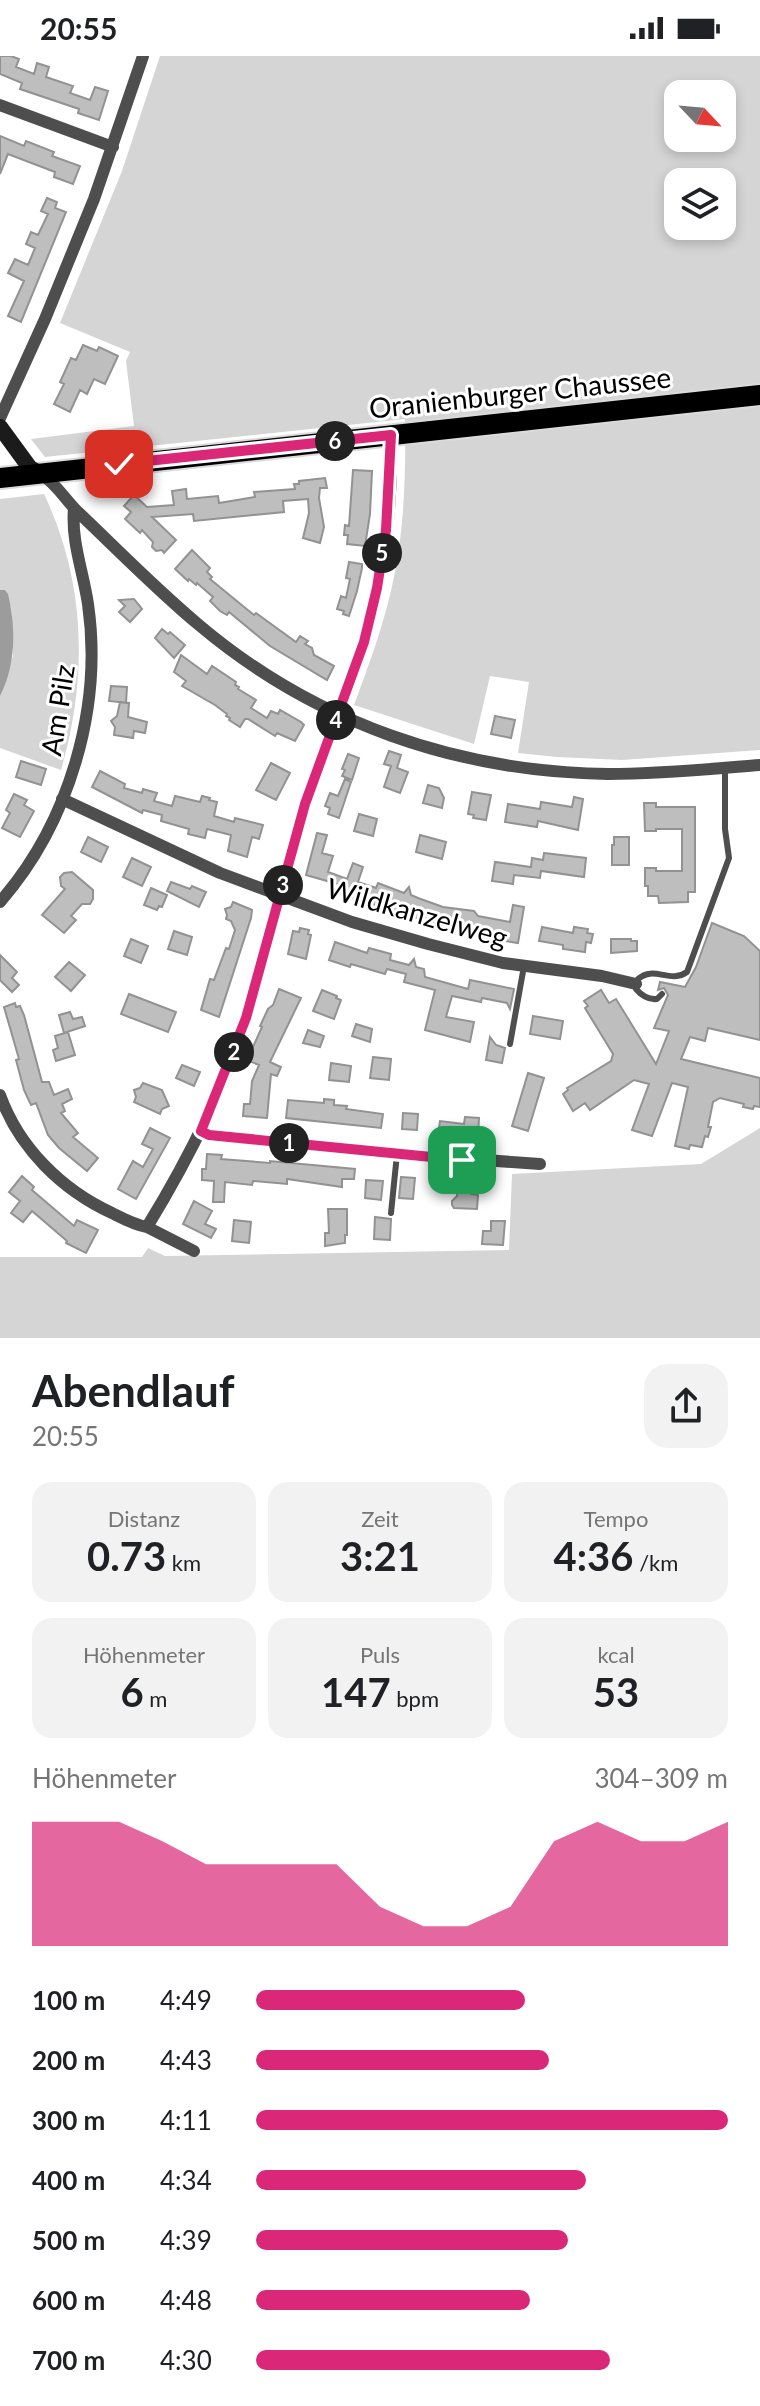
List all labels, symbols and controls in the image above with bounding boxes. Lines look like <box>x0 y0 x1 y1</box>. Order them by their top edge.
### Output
text: 20:55 <box>40 10 117 46</box>
north arrow <box>664 80 736 152</box>
map controls <box>664 80 736 240</box>
button: layers <box>664 168 736 240</box>
street label: Oranienburger Chaussee <box>367 359 673 425</box>
pin: 6 <box>315 421 355 461</box>
text: 6 <box>329 427 341 454</box>
pin <box>85 430 153 498</box>
icon: check <box>97 442 141 486</box>
pin: 5 <box>362 533 402 573</box>
text: 5 <box>376 539 388 566</box>
street label: Am Pilz <box>33 662 81 758</box>
pin: 4 <box>316 700 356 740</box>
text: 4 <box>330 706 342 733</box>
pin: 3 <box>263 865 303 905</box>
street label: Wildkanzelweg <box>323 870 512 954</box>
text: 3 <box>277 871 289 898</box>
pin: 2 <box>214 1032 254 1072</box>
text: 2 <box>228 1038 240 1065</box>
pin: 1 <box>269 1123 309 1163</box>
pin <box>428 1126 496 1194</box>
text: 1 <box>283 1129 295 1156</box>
icon: arrive <box>440 1138 484 1182</box>
text: Abendlauf <box>32 1364 235 1416</box>
button: share <box>644 1364 728 1448</box>
text: 20:55 <box>32 1420 99 1452</box>
text: Distanz <box>108 1505 180 1532</box>
text: Zeit <box>361 1505 399 1532</box>
text: Tempo <box>584 1505 648 1532</box>
text: 0.73 <box>87 1532 166 1580</box>
text: 3:21 <box>340 1532 420 1580</box>
text: 4:36 <box>554 1532 634 1580</box>
text: km <box>166 1549 201 1576</box>
text: /km <box>634 1549 678 1576</box>
text: Höhenmeter <box>83 1641 205 1668</box>
text: Puls <box>360 1641 400 1668</box>
text: kcal <box>597 1641 635 1668</box>
text: 6 <box>121 1668 144 1716</box>
text: 147 <box>321 1668 391 1716</box>
text: 53 <box>593 1668 639 1716</box>
text: m <box>144 1685 167 1712</box>
text: bpm <box>391 1685 439 1712</box>
text: Höhenmeter <box>32 1762 176 1794</box>
text: 304–309 m <box>594 1762 728 1794</box>
text: 100 m <box>32 1984 105 2016</box>
text: 4:49 <box>160 1984 212 2016</box>
text: 200 m <box>32 2044 105 2076</box>
text: 4:43 <box>160 2044 212 2076</box>
text: 300 m <box>32 2104 105 2136</box>
text: 4:11 <box>160 2104 212 2136</box>
text: 400 m <box>32 2164 105 2196</box>
text: 4:34 <box>160 2164 212 2196</box>
text: 500 m <box>32 2224 105 2256</box>
text: 4:39 <box>160 2224 212 2256</box>
text: 600 m <box>32 2284 105 2316</box>
text: 4:48 <box>160 2284 212 2316</box>
text: 700 m <box>32 2344 105 2376</box>
text: 4:30 <box>160 2344 212 2376</box>

